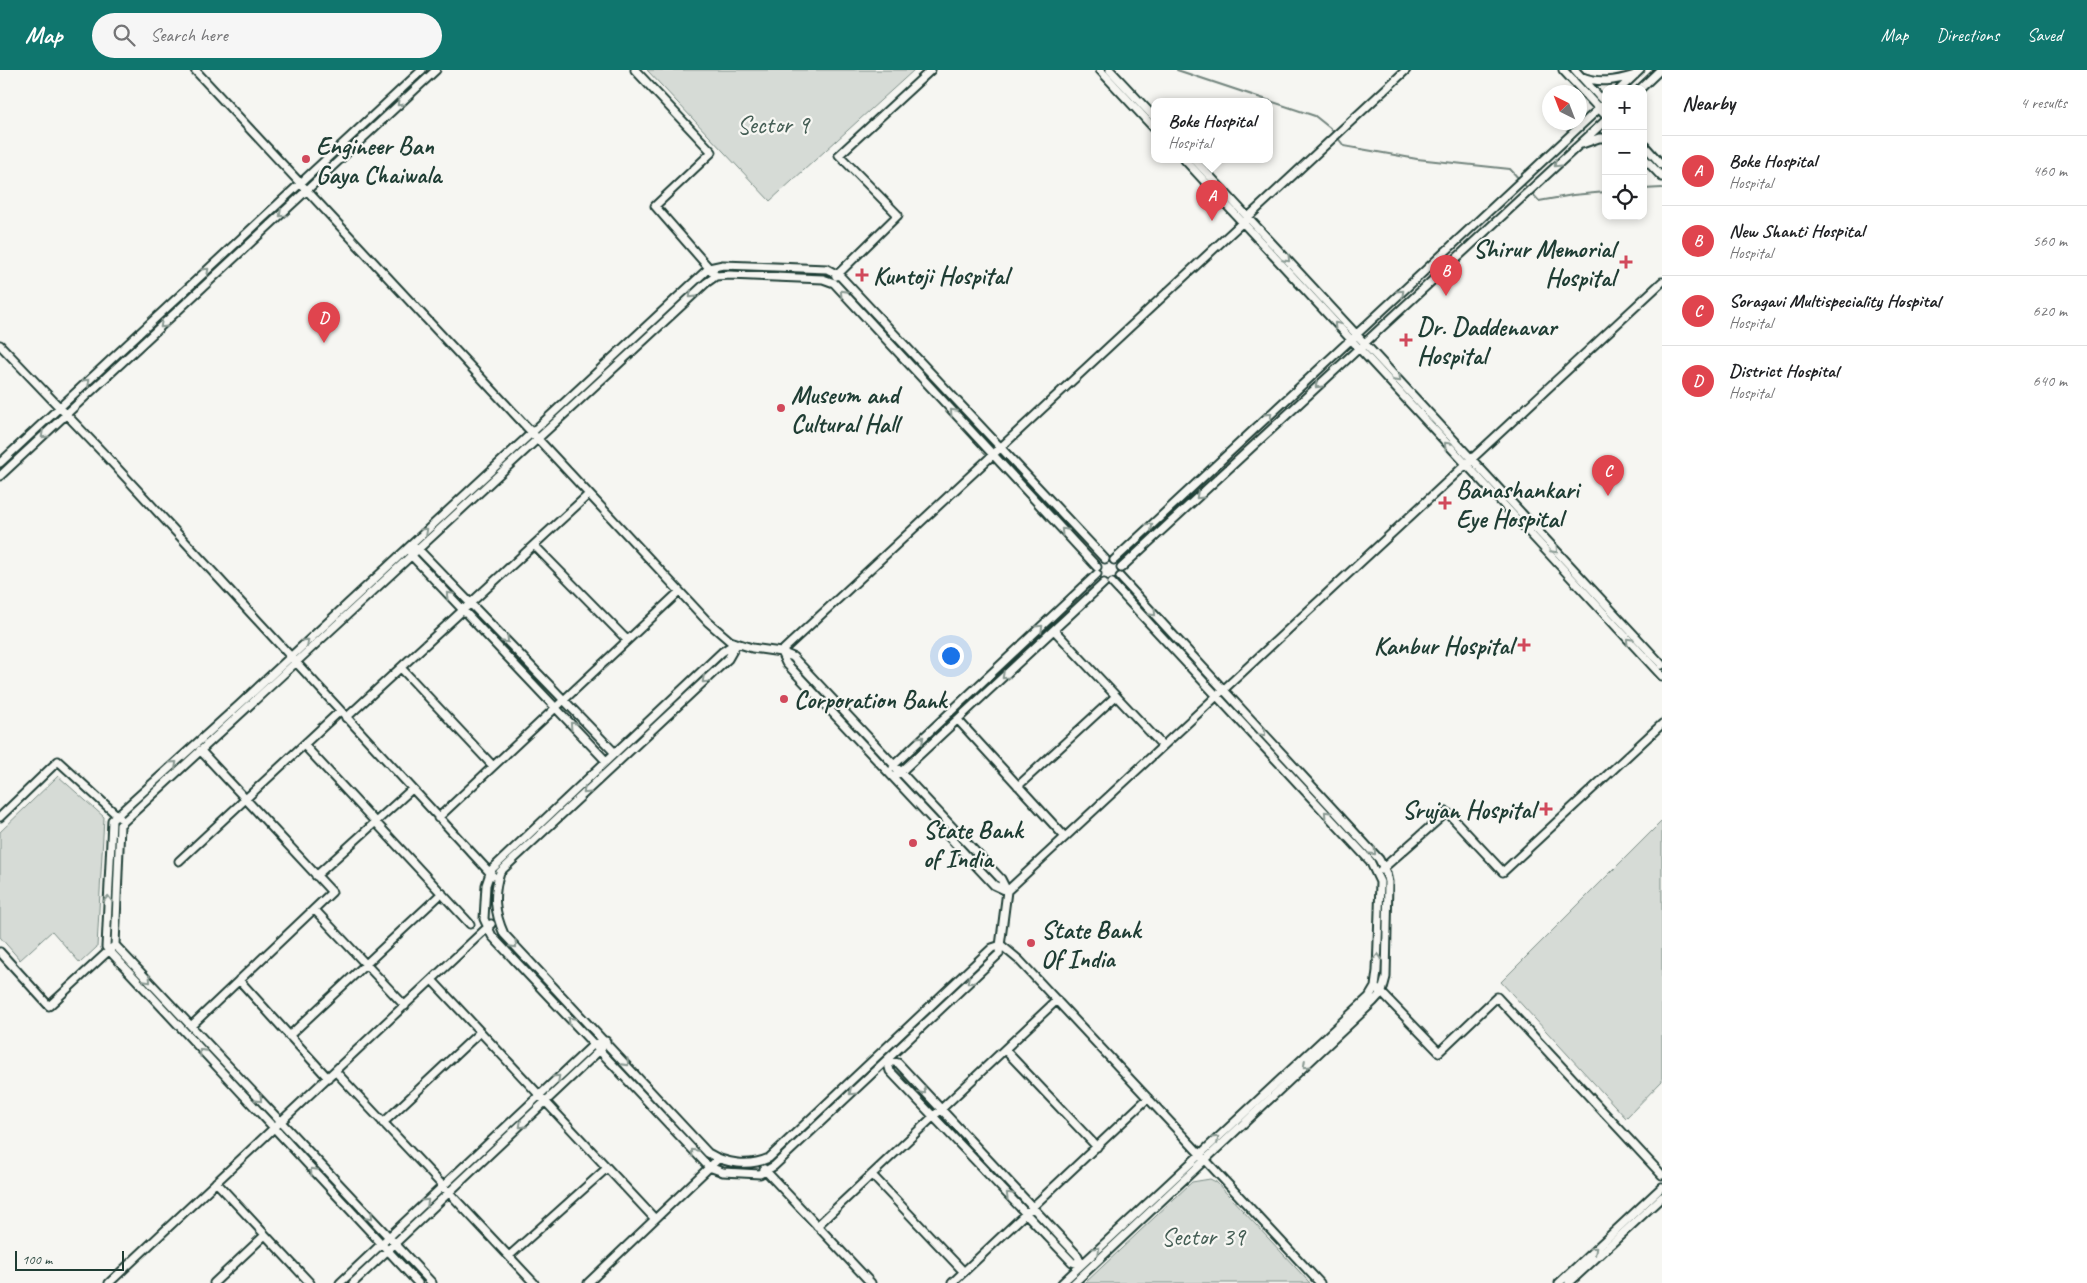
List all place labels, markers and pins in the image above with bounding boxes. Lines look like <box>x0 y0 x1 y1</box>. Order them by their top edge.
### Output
place label: Engineer Ban Gaya Chaiwala <box>316 130 444 191</box>
marker: Engineer Ban Gaya Chaiwala <box>300 153 312 165</box>
pin: A <box>1196 180 1228 221</box>
place label: Shirur Memorial Hospital <box>1473 233 1620 294</box>
pin: B <box>1430 255 1462 296</box>
marker: Shirur Memorial Hospital <box>1619 255 1633 269</box>
place label: Kuntoji Hospital <box>873 260 1013 292</box>
marker: Kuntoji Hospital <box>855 268 869 282</box>
pin: D <box>308 302 340 343</box>
place label: Dr. Daddenavar Hospital <box>1417 311 1559 372</box>
marker: Dr. Daddenavar Hospital <box>1399 333 1413 347</box>
place label: Museum and Cultural Hall <box>791 379 903 440</box>
marker: Museum and Cultural Hall <box>775 402 787 414</box>
pin: C <box>1592 455 1624 496</box>
place label: Banashankari Eye Hospital <box>1456 474 1582 535</box>
marker: Banashankari Eye Hospital <box>1438 496 1452 510</box>
place label: Kanbur Hospital <box>1374 630 1518 662</box>
marker: Kanbur Hospital <box>1517 638 1531 652</box>
place label: Corporation Bank <box>794 684 949 716</box>
marker: Corporation Bank <box>778 693 790 705</box>
place label: Srujan Hospital <box>1402 794 1540 826</box>
marker: Srujan Hospital <box>1539 802 1553 816</box>
place label: State Bank of India <box>923 814 1025 875</box>
marker: State Bank of India <box>907 837 919 849</box>
place label: State Bank Of India <box>1041 914 1143 975</box>
marker: State Bank Of India <box>1025 937 1037 949</box>

